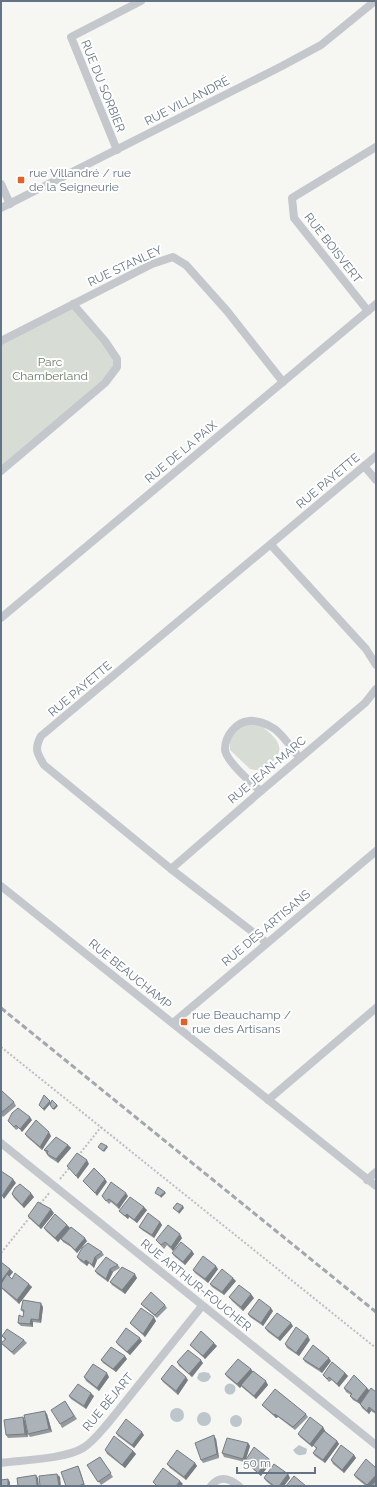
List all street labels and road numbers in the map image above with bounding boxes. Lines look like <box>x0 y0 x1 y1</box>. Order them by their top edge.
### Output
street label: RUE DU SORBIER <box>78 38 128 134</box>
street label: RUE VILLANDRÉ <box>142 74 232 128</box>
street label: RUE BOISVERT <box>301 210 365 286</box>
street label: RUE STANLEY <box>86 243 165 289</box>
street label: RUE DE LA PAIX <box>142 418 220 486</box>
street label: RUE PAYETTE <box>293 450 363 512</box>
street label: RUE PAYETTE <box>45 658 115 720</box>
street label: RUE JEAN-MARC <box>225 733 309 807</box>
street label: RUE DES ARTISANS <box>219 887 313 969</box>
street label: RUE BEAUCHAMP <box>86 936 175 1012</box>
street label: RUE ARTHUR-FOUCHER <box>138 1236 254 1334</box>
street label: RUE BÉJART <box>80 1370 137 1434</box>

